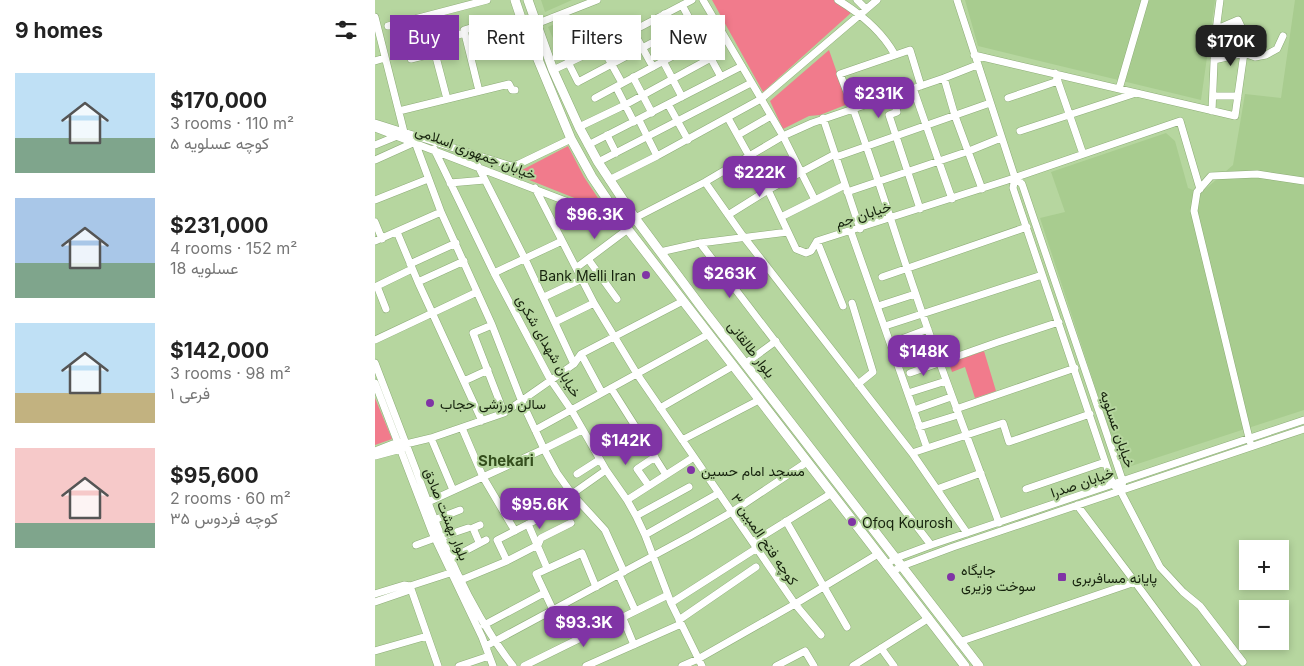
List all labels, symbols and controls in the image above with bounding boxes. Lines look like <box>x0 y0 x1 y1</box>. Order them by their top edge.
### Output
chip: Buy <box>390 15 459 60</box>
chip: Rent <box>469 15 543 60</box>
chip: Filters <box>553 15 641 60</box>
chip: New <box>651 15 725 60</box>
icon: filters <box>332 16 360 44</box>
text: 9 homes <box>15 18 103 43</box>
pin: $170K <box>1196 24 1266 67</box>
text: $170K <box>1207 31 1255 51</box>
pin: $231K <box>844 76 914 119</box>
text: $231K <box>854 83 904 103</box>
text: $170,000 <box>170 88 267 113</box>
icon: home <box>55 93 115 153</box>
text: 3 rooms · 110 m² <box>170 113 294 133</box>
street label: خیابان جمهوری اسلامی <box>413 121 539 184</box>
text: کوچه عسلویه ۵ <box>170 133 269 153</box>
pin: $222K <box>725 156 795 198</box>
text: $222K <box>734 162 786 182</box>
street label: خیابان جم <box>833 197 893 232</box>
pin: $96.3K <box>554 198 636 240</box>
text: $96.3K <box>566 204 624 224</box>
text: $231,000 <box>170 213 268 238</box>
icon: home <box>55 218 115 278</box>
text: 4 rooms · 152 m² <box>170 238 297 258</box>
pin: $263K <box>695 256 765 299</box>
text: عسلویه 18 <box>170 258 238 278</box>
text: $263K <box>704 263 756 283</box>
place label: Bank Melli Iran <box>539 267 636 284</box>
marker: Bank Melli Iran <box>640 269 652 281</box>
street label: خیابان شهدای شکری <box>512 292 585 401</box>
street label: بلوار طالقانی <box>724 317 779 381</box>
pin: $148K <box>889 334 959 377</box>
text: $142,000 <box>170 338 269 363</box>
text: $148K <box>899 341 949 361</box>
icon: home <box>55 343 115 403</box>
text: 3 rooms · 98 m² <box>170 363 291 383</box>
text: فرعی ۱ <box>170 383 210 403</box>
street label: خیابان عسلویه <box>1096 388 1139 470</box>
place label: سالن ورزشی حجاب <box>440 395 546 413</box>
marker: سالن ورزشی حجاب <box>424 397 436 409</box>
pin: $142K <box>591 424 661 466</box>
text: $142K <box>601 430 651 450</box>
district label: Shekari <box>478 451 534 470</box>
place label: مسجد امام حسین <box>701 462 805 480</box>
text: $95,600 <box>170 463 259 488</box>
street label: خیابان صدرا <box>1048 463 1116 502</box>
marker: مسجد امام حسین <box>685 464 697 476</box>
street label: بلوار بهشت صادق <box>420 465 473 563</box>
icon: home <box>55 468 115 528</box>
text: 2 rooms · 60 m² <box>170 488 291 508</box>
pin: $95.6K <box>499 488 581 530</box>
street label: کوچه فتح المبین ۳ <box>726 490 802 590</box>
text: $95.6K <box>511 494 569 514</box>
text: کوچه فردوس ۳۵ <box>170 508 278 528</box>
place label: Ofoq Kourosh <box>862 514 953 531</box>
marker: Ofoq Kourosh <box>846 516 858 528</box>
map controls <box>1239 540 1289 650</box>
button: + <box>1239 540 1289 590</box>
place label: جایگاه سوخت وزیری <box>961 561 1036 595</box>
place label: پایانه مسافربری <box>1072 569 1157 588</box>
marker: جایگاه سوخت وزیری <box>945 571 957 583</box>
marker: پایانه مسافربری <box>1056 571 1068 583</box>
button: − <box>1239 600 1289 650</box>
pin: $93.3K <box>543 606 625 648</box>
text: $93.3K <box>555 612 613 632</box>

